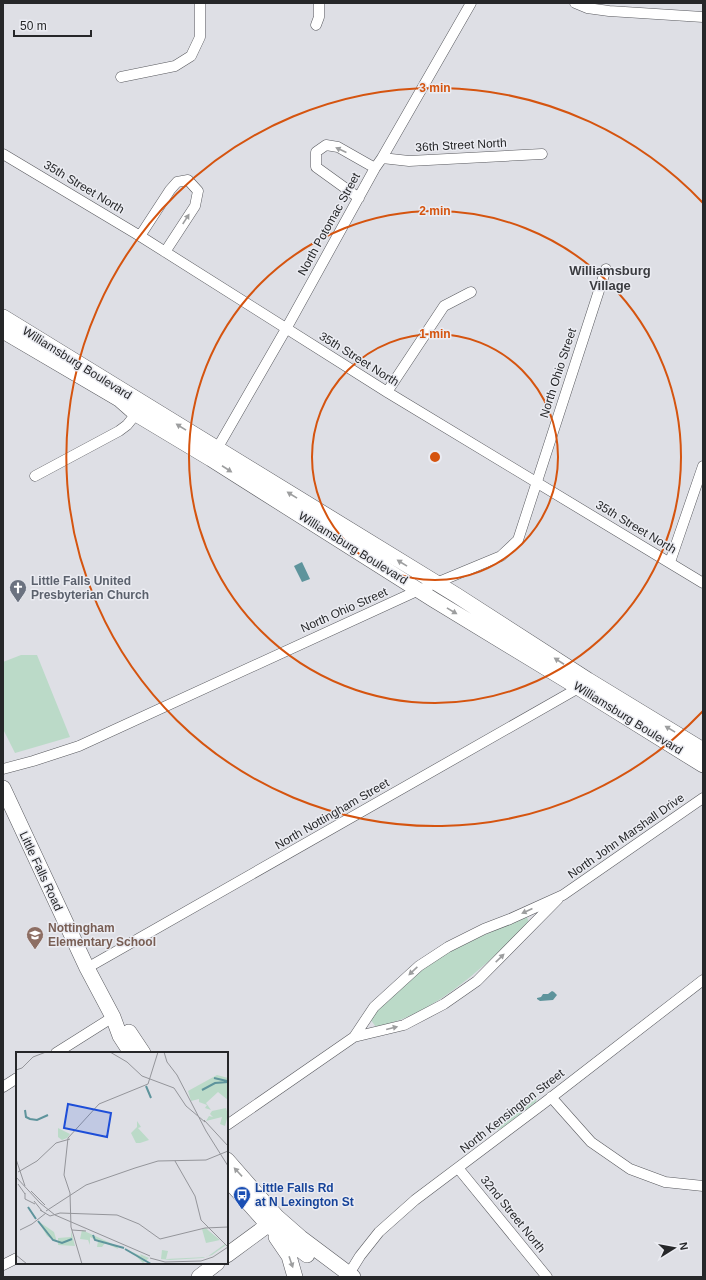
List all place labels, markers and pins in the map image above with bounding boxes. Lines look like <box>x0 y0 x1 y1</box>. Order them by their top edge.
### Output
centre of rings <box>428 450 442 464</box>
place label: Little Falls United Presbyterian Church <box>31 574 149 602</box>
church icon: Little Falls United Presbyterian Church <box>8 578 28 603</box>
place label: Nottingham Elementary School <box>48 921 156 949</box>
school or university icon: Nottingham Elementary School <box>25 925 45 950</box>
place label: Little Falls Rd at N Lexington St <box>255 1181 354 1209</box>
bus stop icon: Little Falls Rd at N Lexington St <box>232 1185 252 1210</box>

